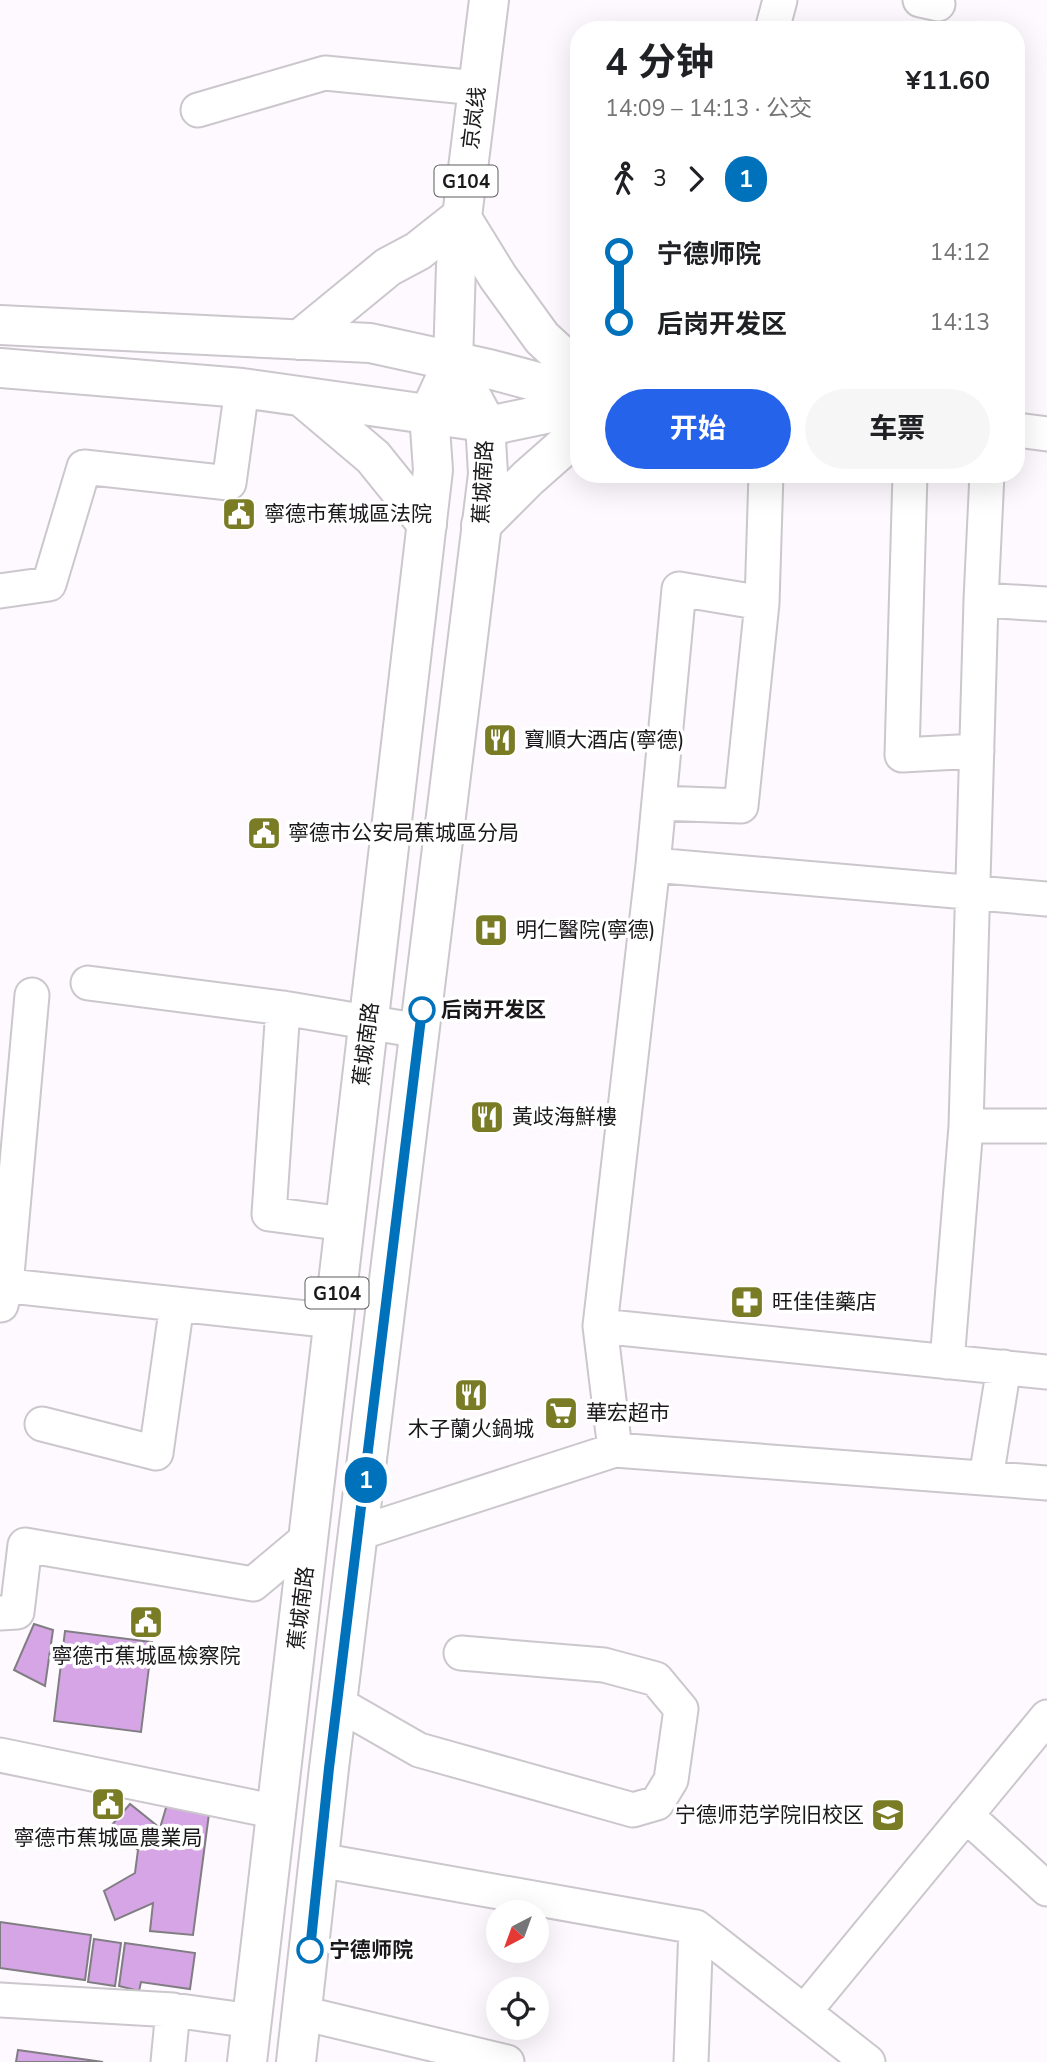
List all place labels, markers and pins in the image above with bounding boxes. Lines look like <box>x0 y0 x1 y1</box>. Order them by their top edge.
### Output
public building icon: 寧德市蕉城區法院 <box>220 495 258 533</box>
place label: 寧德市蕉城區法院 <box>264 500 432 528</box>
restaurant icon: 寶順大酒店(寧德) <box>481 721 519 759</box>
place label: 寶順大酒店(寧德) <box>524 726 684 754</box>
public building icon: 寧德市公安局蕉城區分局 <box>245 814 283 852</box>
place label: 寧德市公安局蕉城區分局 <box>288 819 519 847</box>
hospital icon: 明仁醫院(寧德) <box>472 911 510 949</box>
place label: 明仁醫院(寧德) <box>516 916 655 944</box>
place label: 后岗开发区 <box>441 996 546 1024</box>
marker: 后岗开发区 <box>409 997 435 1023</box>
restaurant icon: 黃歧海鮮樓 <box>468 1098 506 1136</box>
place label: 黃歧海鮮樓 <box>512 1103 617 1131</box>
pharmacy icon: 旺佳佳藥店 <box>728 1283 766 1321</box>
place label: 旺佳佳藥店 <box>772 1288 877 1316</box>
restaurant icon: 木子蘭火鍋城 <box>452 1376 490 1414</box>
supermarket icon: 華宏超市 <box>542 1394 580 1432</box>
place label: 華宏超市 <box>586 1399 670 1427</box>
place label: 木子蘭火鍋城 <box>408 1415 534 1443</box>
public building icon: 寧德市蕉城區檢察院 <box>127 1603 165 1641</box>
place label: 寧德市蕉城區檢察院 <box>52 1642 241 1670</box>
public building icon: 寧德市蕉城區農業局 <box>89 1785 127 1823</box>
school or university icon: 宁德师范学院旧校区 <box>869 1796 907 1834</box>
place label: 宁德师范学院旧校区 <box>675 1801 864 1829</box>
place label: 寧德市蕉城區農業局 <box>14 1824 203 1852</box>
place label: 宁德师院 <box>329 1936 413 1964</box>
marker: 宁德师院 <box>297 1937 323 1963</box>

